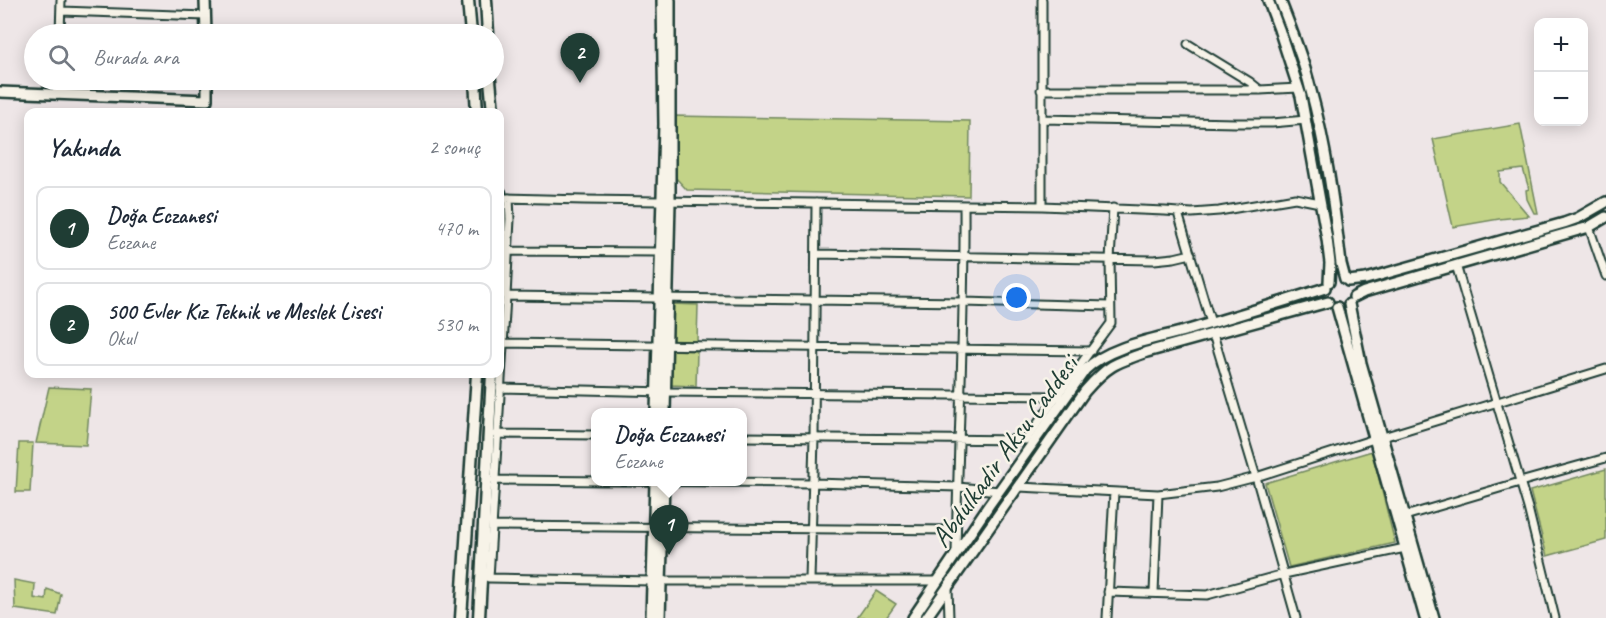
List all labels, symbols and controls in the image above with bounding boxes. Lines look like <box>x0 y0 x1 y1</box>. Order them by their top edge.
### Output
map controls <box>1534 18 1588 126</box>
button: + <box>1534 18 1588 72</box>
search box <box>24 24 504 90</box>
pin: 2 <box>560 34 600 83</box>
icon: search <box>45 41 78 74</box>
text: Burada ara <box>93 43 179 71</box>
button: − <box>1534 72 1588 126</box>
text: Yakında <box>48 131 119 164</box>
text: 2 sonuç <box>429 135 480 160</box>
text: Doğa Eczanesi <box>107 202 216 230</box>
text: 1 <box>65 216 74 241</box>
text: 470 m <box>435 216 478 241</box>
text: Eczane <box>107 230 155 255</box>
your location <box>1002 283 1031 312</box>
text: 500 Evler Kız Teknik ve Meslek Lisesi <box>107 298 381 326</box>
text: 2 <box>65 312 74 337</box>
text: 530 m <box>435 312 478 337</box>
text: Okul <box>107 326 135 351</box>
street label: Abdulkadir Aksu Caddesi <box>923 345 1087 554</box>
popup <box>591 408 747 486</box>
text: Doğa Eczanesi <box>614 421 724 449</box>
text: Eczane <box>614 449 663 474</box>
pin: 1 <box>650 506 688 555</box>

